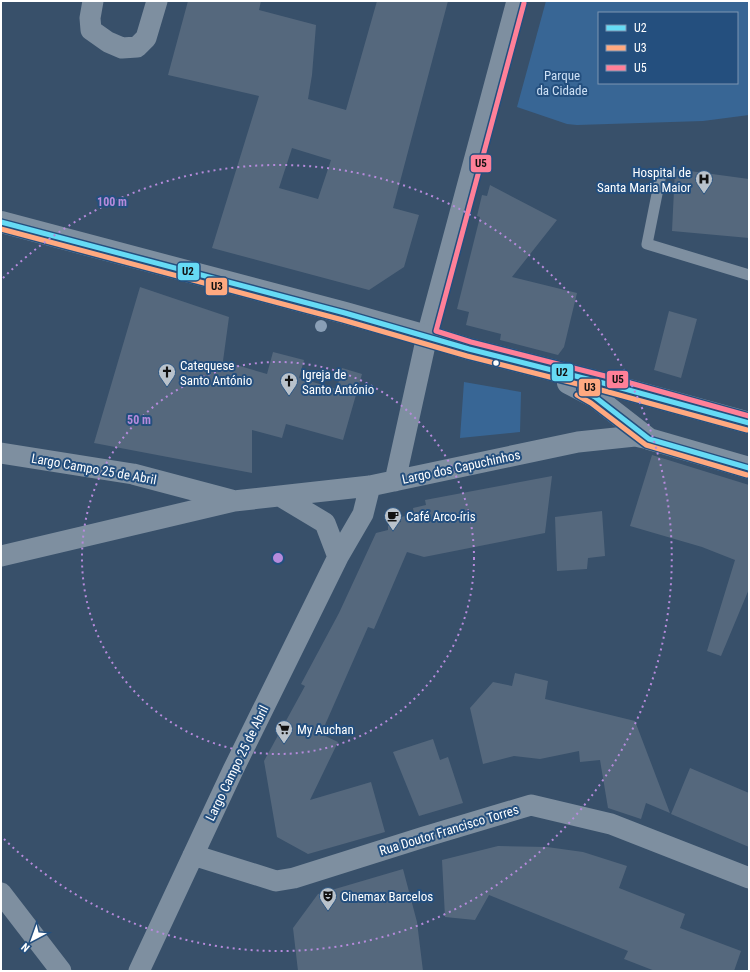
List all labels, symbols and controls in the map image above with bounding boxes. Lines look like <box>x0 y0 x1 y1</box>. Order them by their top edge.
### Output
legend <box>598 12 738 84</box>
text: U2 <box>634 21 647 35</box>
text: U3 <box>634 41 647 55</box>
text: U5 <box>634 61 647 75</box>
park label: Parque da Cidade <box>536 68 588 98</box>
line badge: U5 <box>470 154 492 173</box>
text: U5 <box>475 157 487 170</box>
place label: Hospital de Santa Maria Maior <box>597 165 691 195</box>
hospital icon: Hospital de Santa Maria Maior <box>694 169 714 194</box>
text: 100 m <box>97 195 127 209</box>
line badge: U2 <box>177 262 200 281</box>
text: U2 <box>182 265 194 278</box>
line badge: U3 <box>205 277 228 296</box>
text: U3 <box>211 280 223 293</box>
place label: Catequese Santo António <box>180 358 252 388</box>
unlabelled marker <box>491 358 501 368</box>
church icon: Catequese Santo António <box>157 362 177 387</box>
line badge: U2 <box>551 363 574 382</box>
text: U2 <box>556 366 568 379</box>
place label: Igreja de Santo António <box>302 367 374 397</box>
line badge: U5 <box>606 370 629 389</box>
church icon: Igreja de Santo António <box>279 371 299 396</box>
text: U5 <box>612 373 624 386</box>
line badge: U3 <box>578 378 601 397</box>
text: U3 <box>584 381 596 394</box>
text: 50 m <box>127 413 151 427</box>
street label: Largo dos Capuchinhos <box>400 447 522 487</box>
street label: Largo Campo 25 de Abril <box>30 451 158 487</box>
cafe icon: Café Arco-íris <box>383 506 403 531</box>
place label: Café Arco-íris <box>406 509 476 524</box>
centre of rings <box>271 551 285 565</box>
street label: Largo Campo 25 de Abril <box>202 703 272 823</box>
supermarket icon: My Auchan <box>274 719 294 744</box>
place label: My Auchan <box>297 722 354 737</box>
street label: Rua Doutor Francisco Torres <box>378 802 520 858</box>
theatre icon: Cinemax Barcelos <box>318 886 338 911</box>
place label: Cinemax Barcelos <box>341 889 433 904</box>
north arrow <box>12 920 52 960</box>
text: N <box>19 940 33 954</box>

